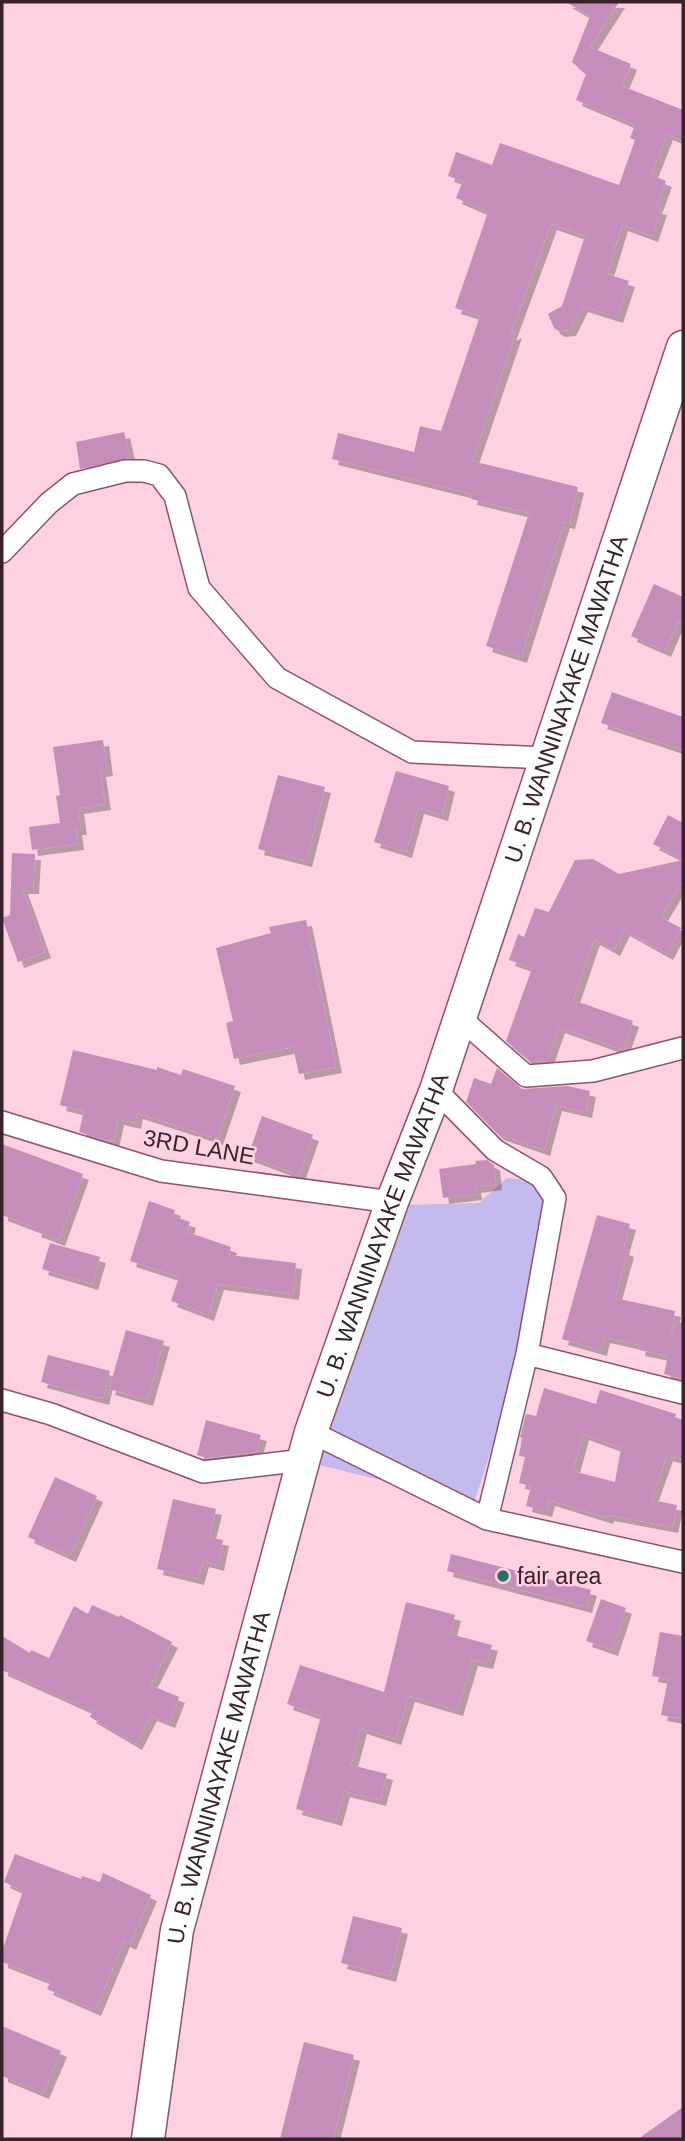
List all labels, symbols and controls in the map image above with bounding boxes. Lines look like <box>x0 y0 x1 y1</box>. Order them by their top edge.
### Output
street label: U. B. WANNINAYAKE MAWATHA <box>499 531 633 866</box>
street label: U. B. WANNINAYAKE MAWATHA <box>311 1069 454 1401</box>
street label: 3RD LANE <box>141 1124 257 1170</box>
place label: fair area <box>517 1563 602 1589</box>
marker: fair area <box>495 1568 511 1584</box>
street label: U. B. WANNINAYAKE MAWATHA <box>162 1607 275 1946</box>

